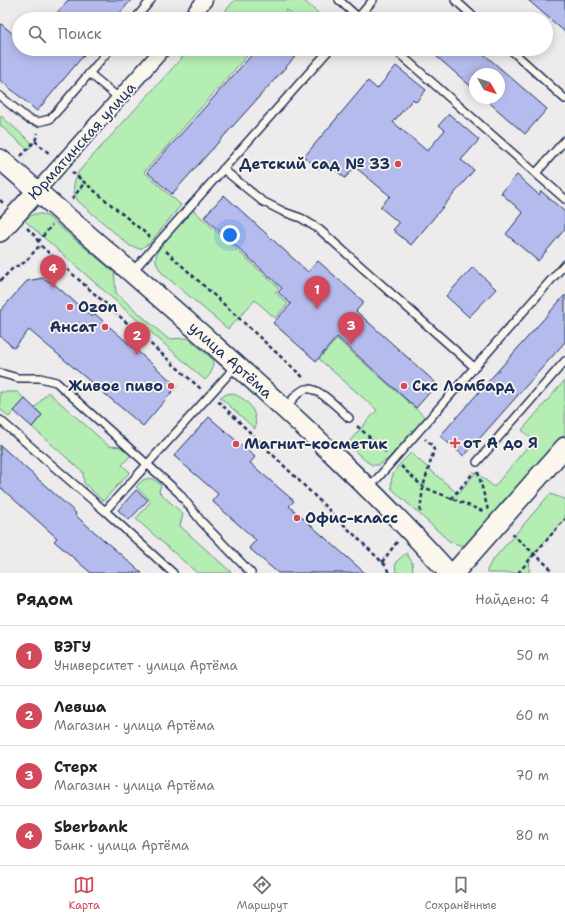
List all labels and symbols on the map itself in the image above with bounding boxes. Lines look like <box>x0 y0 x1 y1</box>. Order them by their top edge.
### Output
north arrow <box>469 68 505 104</box>
street label: Юрматинская улица <box>24 77 141 204</box>
place label: Детский сад № 33 <box>239 154 390 174</box>
marker: Детский сад № 33 <box>393 159 403 169</box>
your location <box>220 225 240 245</box>
pin: 4 <box>40 255 66 288</box>
pin: 1 <box>304 276 330 309</box>
place label: Ozon <box>78 297 118 317</box>
marker: Ozon <box>65 302 75 312</box>
pin: 3 <box>338 312 364 345</box>
place label: Ансат <box>50 317 97 337</box>
street label: улица Артёма <box>184 317 277 403</box>
marker: Ансат <box>100 322 110 332</box>
pin: 2 <box>124 322 150 355</box>
place label: Живое пиво <box>68 376 163 396</box>
place label: Скс Ломбард <box>412 376 515 396</box>
marker: Живое пиво <box>166 381 176 391</box>
marker: Скс Ломбард <box>399 381 409 391</box>
place label: от А до Я <box>463 433 538 453</box>
place label: Магнит-косметик <box>244 434 388 454</box>
marker: от А до Я <box>450 438 460 448</box>
marker: Магнит-косметик <box>231 439 241 449</box>
place label: Офис-класс <box>305 508 398 528</box>
marker: Офис-класс <box>292 513 302 523</box>

